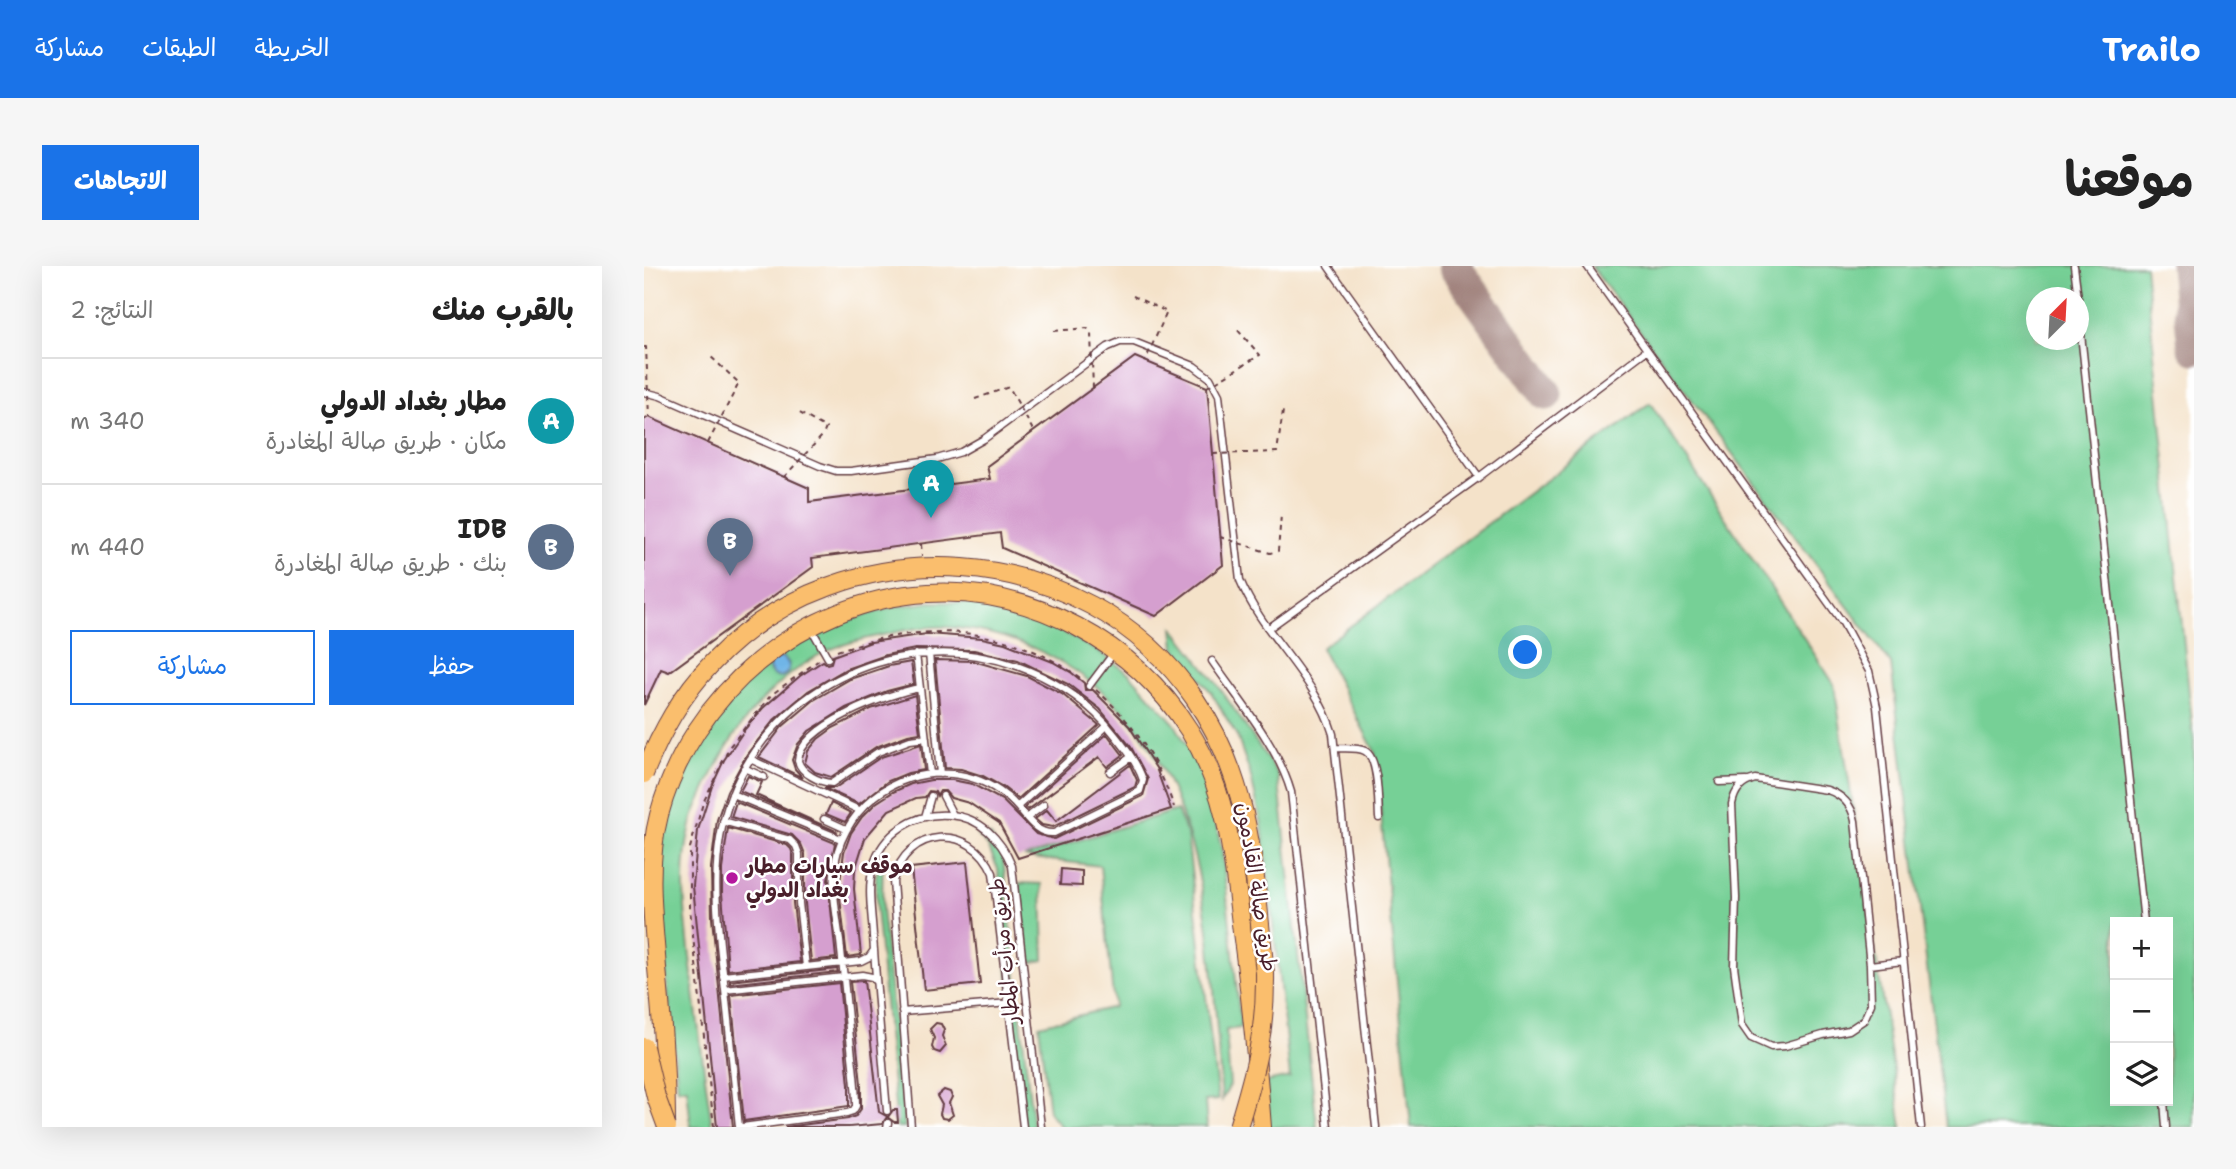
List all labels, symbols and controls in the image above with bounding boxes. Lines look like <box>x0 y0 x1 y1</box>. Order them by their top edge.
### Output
text: Trailo <box>2102 27 2201 72</box>
text: مشاركة <box>35 32 104 64</box>
text: الطبقات <box>142 32 217 64</box>
text: الخريطة <box>255 32 329 64</box>
button: الاتجاهات <box>42 145 199 220</box>
text: موقعنا <box>2064 146 2194 212</box>
north arrow <box>2026 287 2089 350</box>
text: بالقرب منك <box>432 289 574 330</box>
text: النتائج: 2 <box>70 295 153 325</box>
text: مطار بغداد الدولي <box>320 383 507 418</box>
text: 340 m <box>70 406 145 436</box>
text: A <box>542 406 560 436</box>
text: مكان · طريق صالة المغادرة <box>265 426 507 456</box>
pin: A <box>908 460 954 518</box>
text: IDB <box>458 511 507 546</box>
pin: B <box>707 518 753 576</box>
text: 440 m <box>70 532 145 562</box>
text: B <box>544 532 558 562</box>
text: بنك · طريق صالة المغادرة <box>274 548 507 578</box>
button: مشاركة <box>70 630 315 705</box>
button: حفظ <box>329 630 574 705</box>
your location <box>1508 635 1542 669</box>
street label: طريق صالة القادمون <box>1230 801 1284 973</box>
place label: موقف سيارات مطار بغداد الدولي <box>744 852 913 909</box>
marker: موقف سيارات مطار بغداد الدولي <box>724 870 740 886</box>
street label: طريق مرأب المطار <box>982 876 1026 1028</box>
map controls <box>2110 917 2173 1106</box>
button: + <box>2110 917 2173 980</box>
button: − <box>2110 980 2173 1043</box>
button: layers <box>2110 1043 2173 1106</box>

